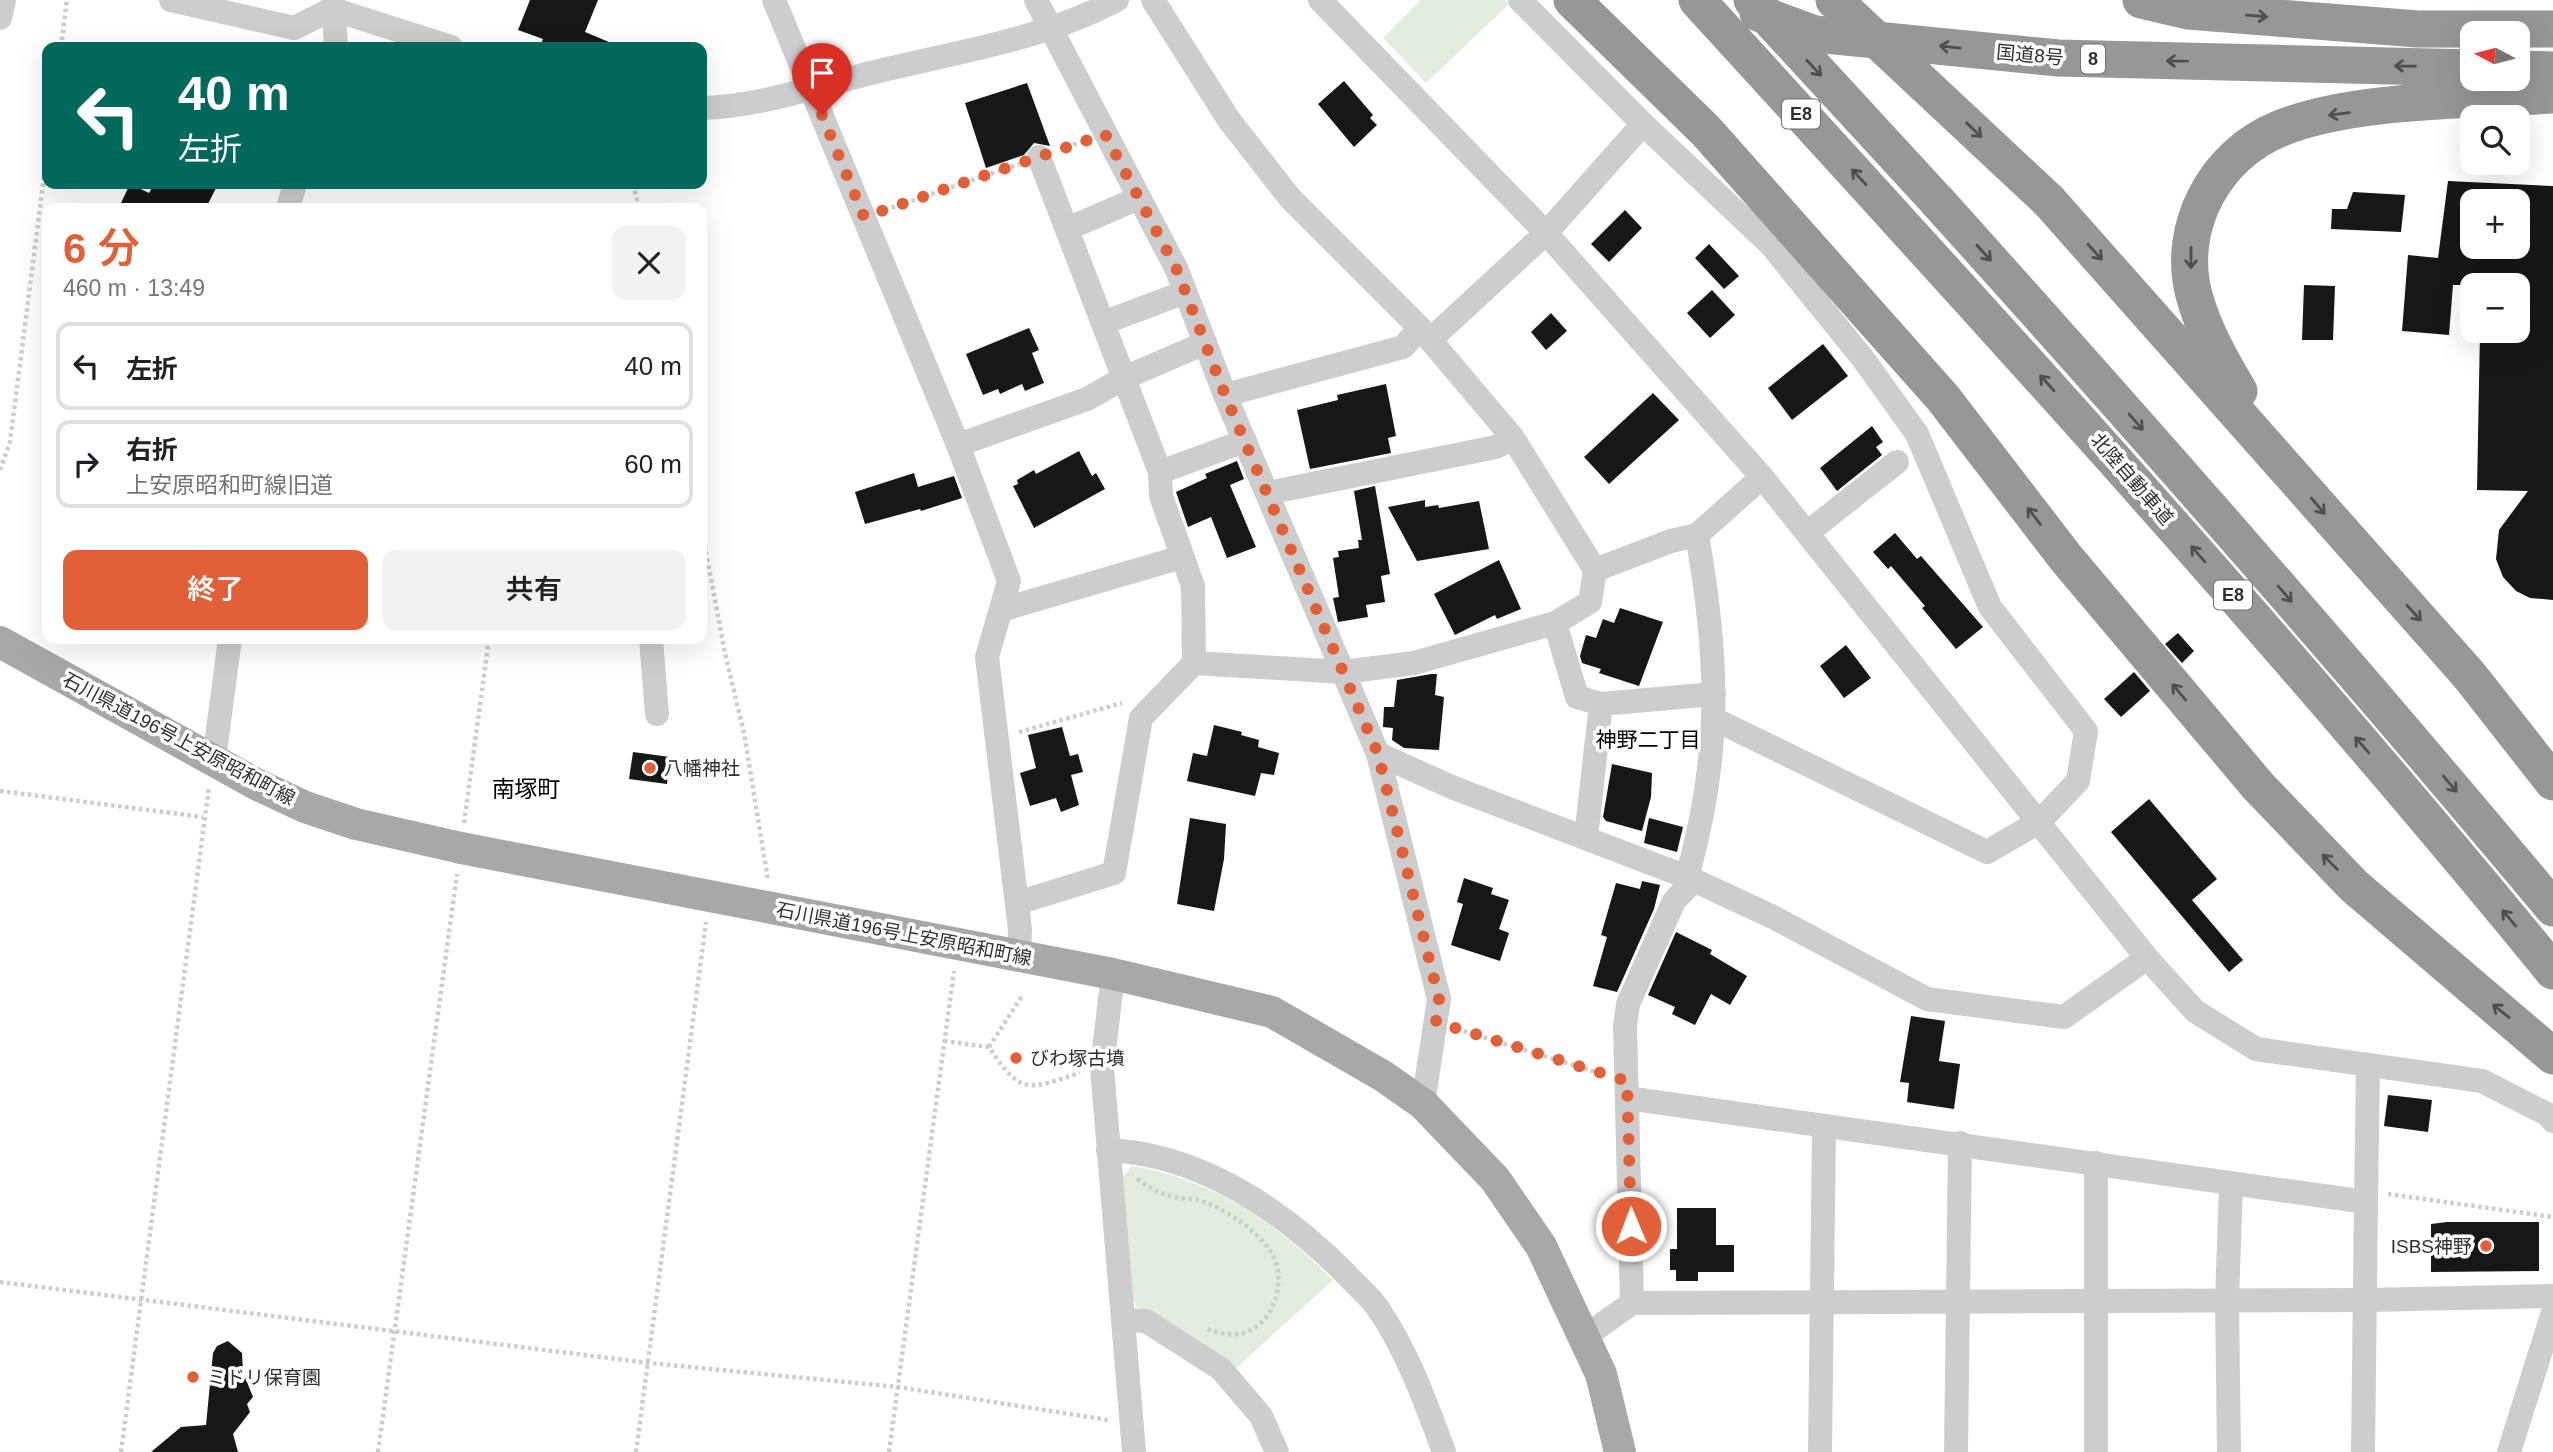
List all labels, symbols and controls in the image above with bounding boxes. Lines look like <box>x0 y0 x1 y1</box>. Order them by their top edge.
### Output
one-way arrow <box>2245 10 2268 23</box>
north arrow <box>2460 21 2530 91</box>
map controls <box>2460 21 2530 343</box>
one-way arrow <box>1939 40 1962 53</box>
street label: 国道8号 <box>1995 42 2065 68</box>
pin <box>792 43 852 115</box>
road number: 8 <box>2081 44 2105 74</box>
icon: arrive <box>803 54 841 92</box>
one-way arrow <box>2166 54 2189 68</box>
one-way arrow <box>1806 59 1823 76</box>
one-way arrow <box>2393 60 2416 73</box>
text: 40 m <box>178 66 290 120</box>
icon: left <box>63 70 154 161</box>
road number: E8 <box>1782 100 1820 128</box>
button: search <box>2460 105 2530 175</box>
one-way arrow <box>2328 107 2350 120</box>
one-way arrow <box>1965 122 1982 139</box>
text: 左折 <box>178 131 242 167</box>
one-way arrow <box>1851 169 1868 186</box>
button: + <box>2460 189 2530 259</box>
text: 6 分 <box>63 225 140 272</box>
button: close <box>612 226 686 300</box>
one-way arrow <box>2086 243 2103 260</box>
one-way arrow <box>1976 244 1992 262</box>
one-way arrow <box>2184 246 2198 269</box>
button: − <box>2460 273 2530 343</box>
text: 460 m · 13:49 <box>63 275 205 301</box>
icon: left <box>67 347 105 385</box>
text: 40 m <box>624 351 682 381</box>
text: 左折 <box>126 354 178 384</box>
one-way arrow <box>2039 374 2055 392</box>
one-way arrow <box>2128 413 2144 431</box>
street label: 北陸自動車道 <box>2087 429 2177 529</box>
text: 右折 <box>126 435 178 465</box>
icon: right <box>67 445 105 483</box>
text: 60 m <box>624 449 682 479</box>
text: 上安原昭和町線旧道 <box>126 472 333 498</box>
one-way arrow <box>2310 497 2325 515</box>
one-way arrow <box>2027 508 2042 526</box>
one-way arrow <box>2189 546 2206 563</box>
button: 終了 <box>63 550 368 630</box>
button: 共有 <box>382 550 686 630</box>
road number: E8 <box>2214 580 2252 610</box>
one-way arrow <box>2277 584 2293 602</box>
one-way arrow <box>2406 604 2422 622</box>
street label: 石川県道196号上安原昭和町線 <box>59 669 299 809</box>
one-way arrow <box>2171 684 2187 702</box>
district label: 神野二丁目 <box>1596 728 1701 751</box>
one-way arrow <box>2354 736 2370 754</box>
place label: 八幡神社 <box>664 758 740 779</box>
marker: 八幡神社 <box>642 760 658 776</box>
one-way arrow <box>2442 775 2458 793</box>
district label: 南塚町 <box>492 776 561 802</box>
one-way arrow <box>2322 853 2339 870</box>
street label: 石川県道196号上安原昭和町線 <box>775 899 1033 969</box>
one-way arrow <box>2501 910 2517 928</box>
one-way arrow <box>2493 1004 2511 1019</box>
place label: びわ塚古墳 <box>1030 1048 1125 1069</box>
marker: びわ塚古墳 <box>1008 1050 1024 1066</box>
position arrow <box>1594 1189 1668 1263</box>
place label: ISBS神野 <box>2391 1236 2472 1257</box>
marker: ISBS神野 <box>2478 1238 2494 1254</box>
place label: ミドリ保育園 <box>207 1367 321 1388</box>
marker: ミドリ保育園 <box>185 1369 201 1385</box>

